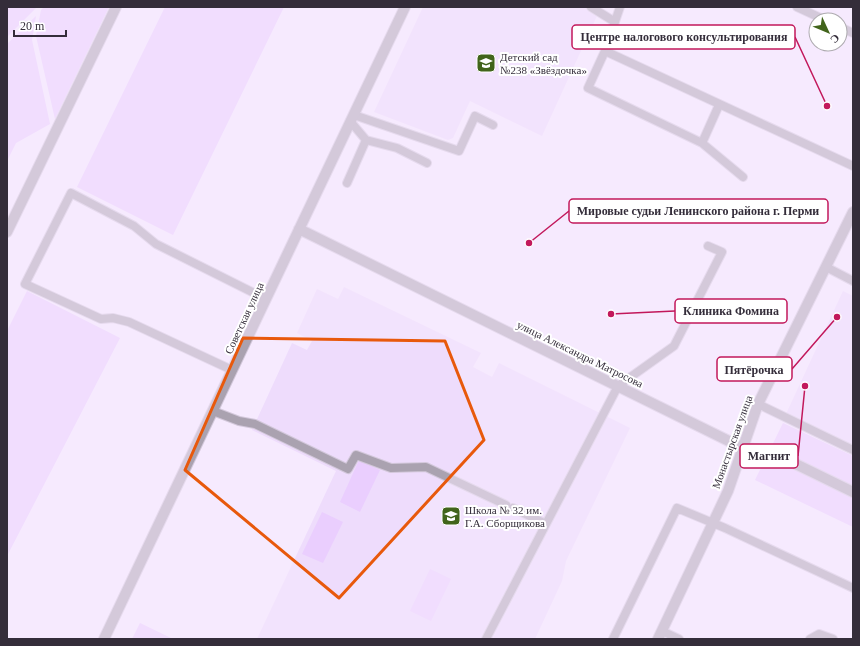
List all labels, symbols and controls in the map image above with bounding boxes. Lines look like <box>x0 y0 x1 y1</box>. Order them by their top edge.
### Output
scale bar <box>14 12 66 38</box>
north arrow <box>808 12 848 52</box>
text: 20 m <box>20 19 45 33</box>
callout: Центре налогового консультирования <box>572 25 795 49</box>
text: Центре налогового консультирования <box>581 30 788 44</box>
text: С <box>828 32 842 46</box>
place label: Детский сад №238 «Звёздочка» <box>500 51 587 76</box>
school or university icon: Детский сад №238 «Звёздочка» <box>475 52 497 74</box>
callout: Мировые судьи Ленинского района г. Перми <box>569 199 828 223</box>
text: Мировые судьи Ленинского района г. Перми <box>577 204 819 218</box>
street label: Советская улица <box>222 280 266 356</box>
callout: Клиника Фомина <box>675 299 787 323</box>
text: Клиника Фомина <box>683 304 779 318</box>
street label: улица Александра Матросова <box>515 318 645 390</box>
callout: Пятёрочка <box>717 357 792 381</box>
text: Пятёрочка <box>725 363 783 377</box>
street label: Монастырская улица <box>710 394 754 490</box>
callout: Магнит <box>740 444 798 468</box>
text: Магнит <box>748 449 790 463</box>
place label: Школа № 32 им. Г.А. Сборщикова <box>465 504 545 529</box>
school or university icon: Школа № 32 им. Г.А. Сборщикова <box>440 505 462 527</box>

